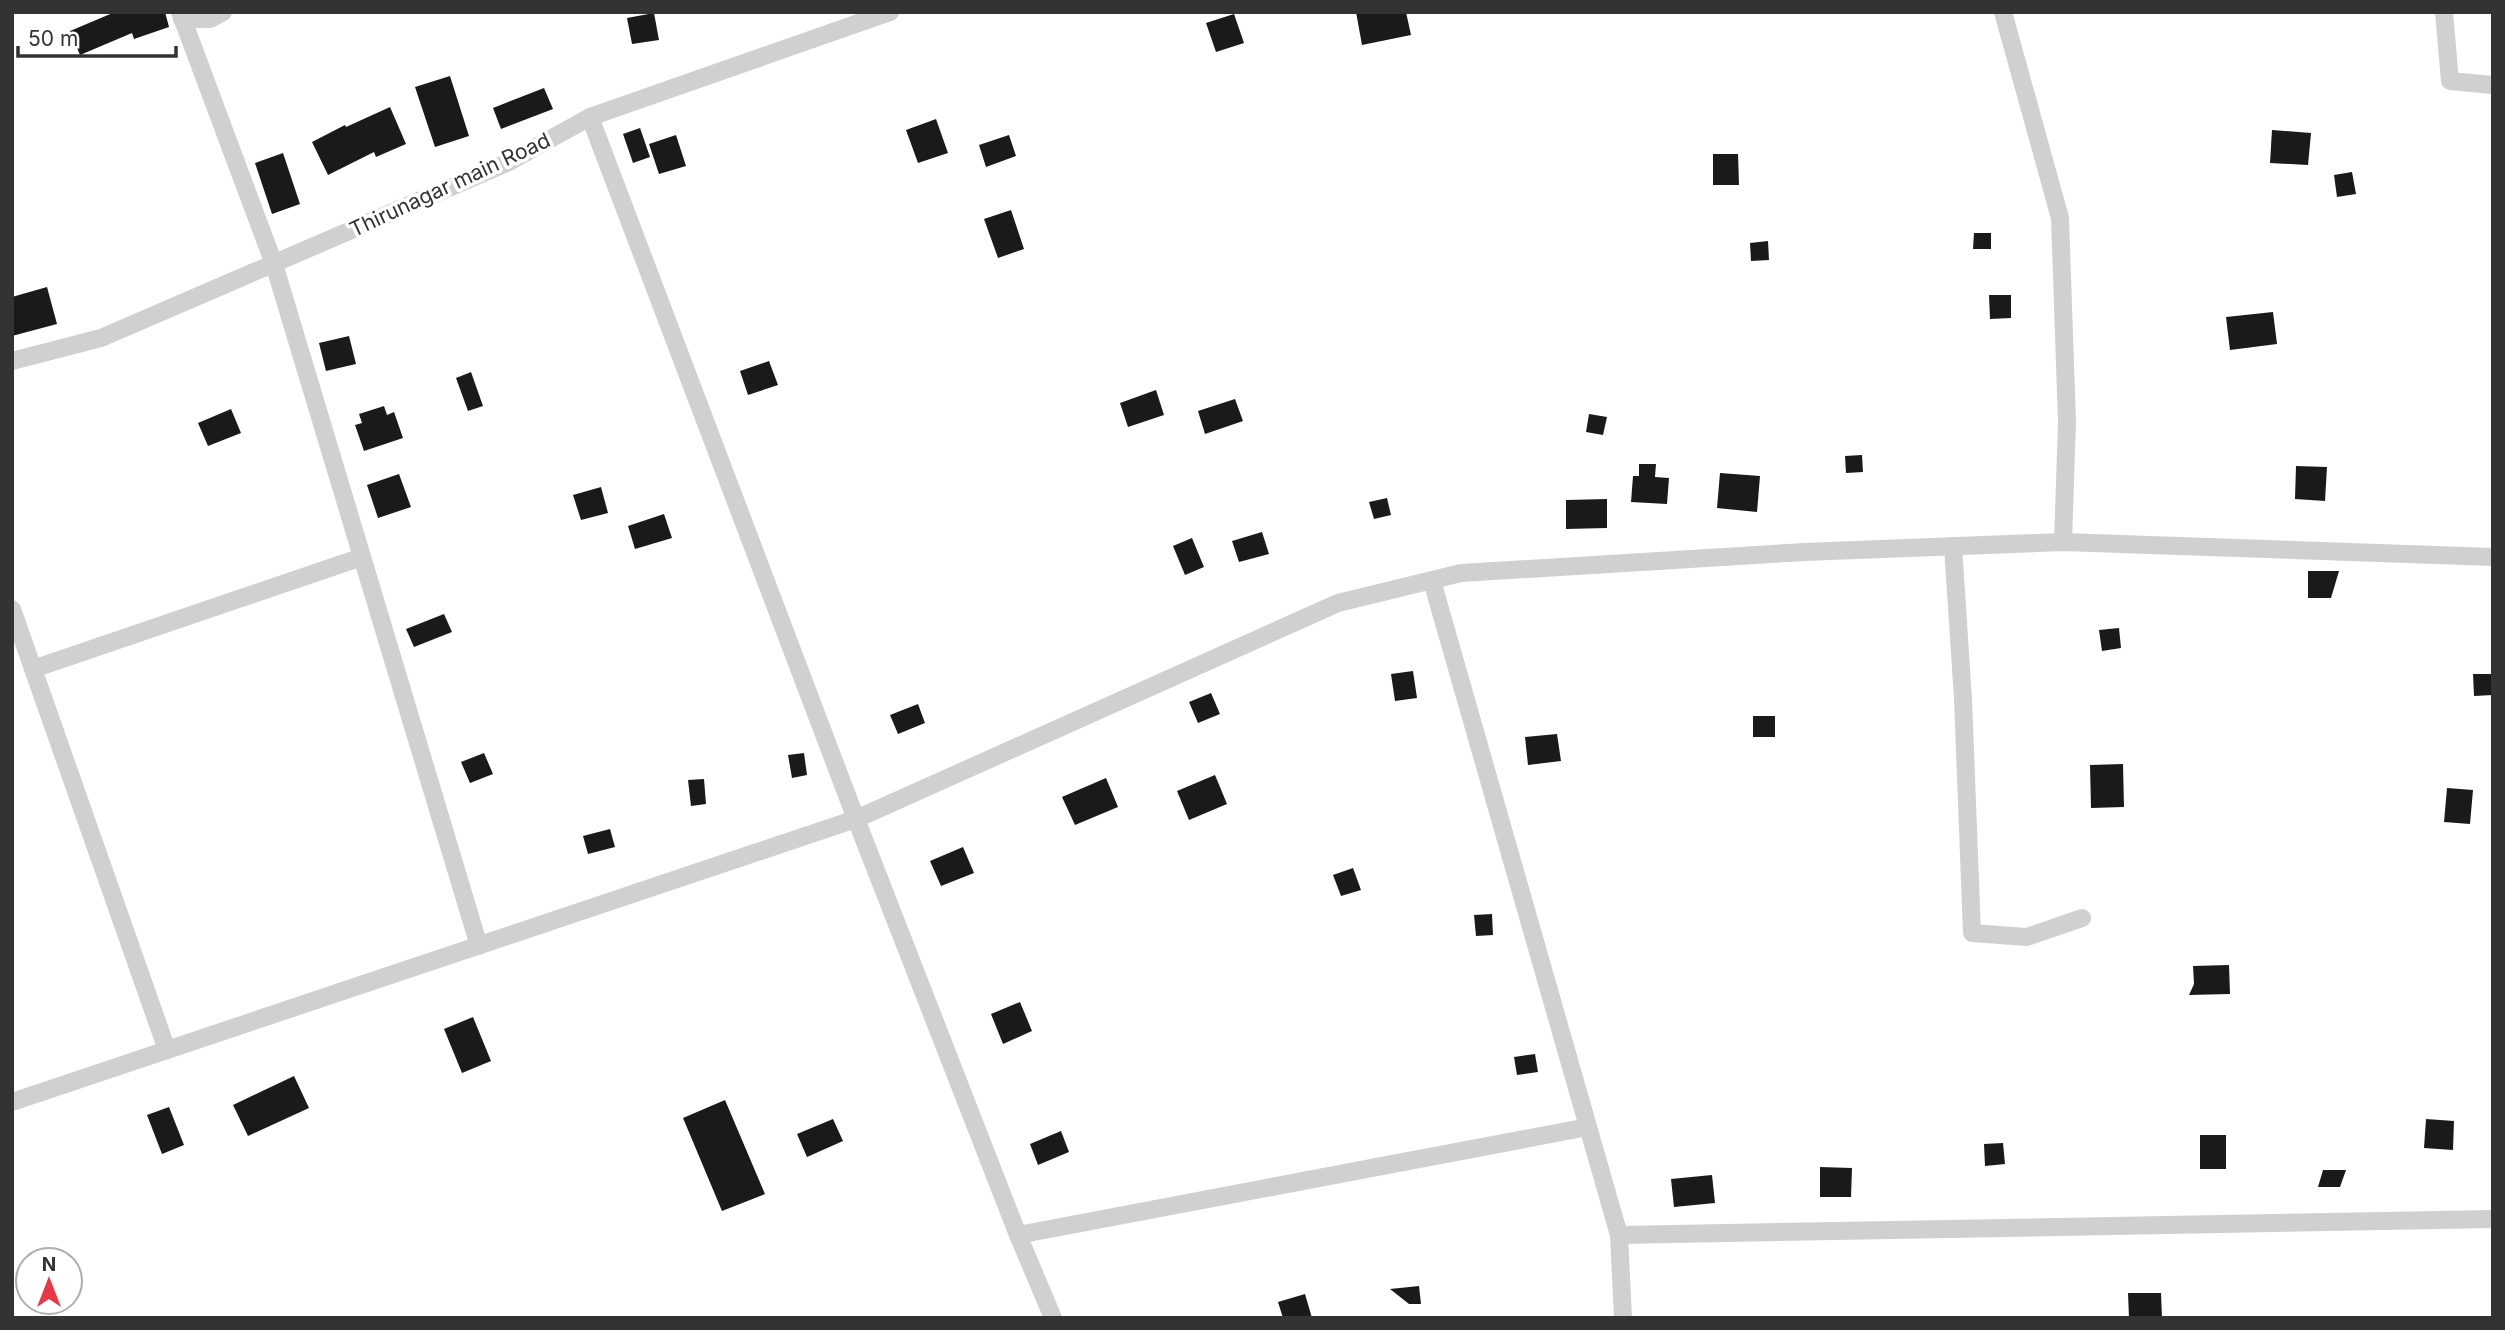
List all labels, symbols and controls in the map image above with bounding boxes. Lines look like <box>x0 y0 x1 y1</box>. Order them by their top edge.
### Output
scale bar <box>18 14 175 58</box>
text: 50 m <box>28 26 78 51</box>
street label: Thirunagar main Road <box>346 127 554 242</box>
north arrow <box>14 1246 84 1316</box>
text: N <box>42 1253 56 1276</box>

